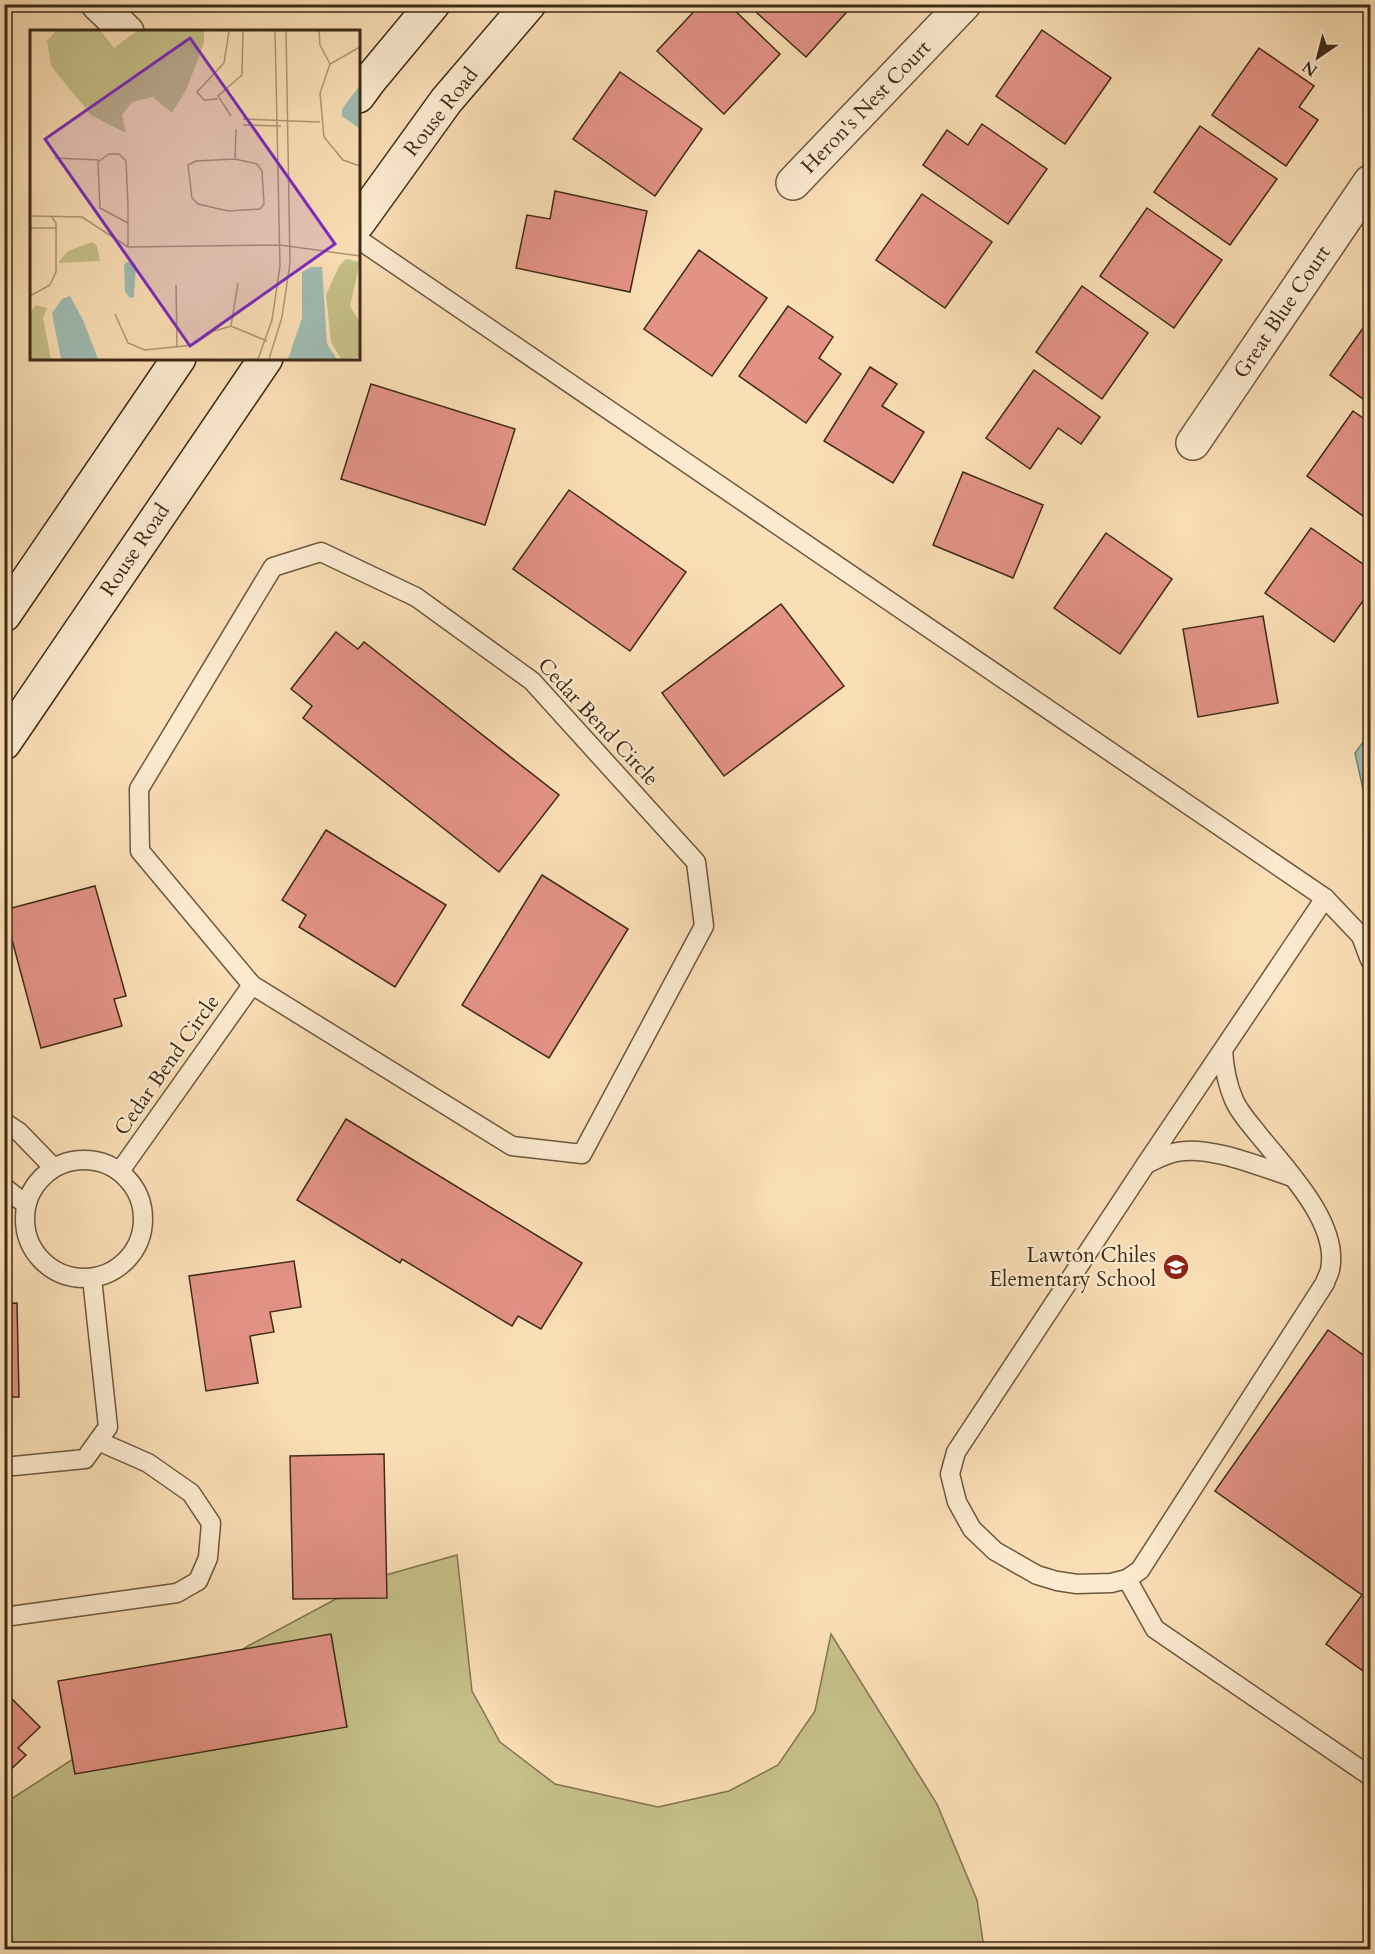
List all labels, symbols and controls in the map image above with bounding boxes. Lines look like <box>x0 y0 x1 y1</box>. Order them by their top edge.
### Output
north arrow <box>1288 27 1348 87</box>
inset map <box>30 30 360 360</box>
street label: Heron's Nest Court <box>795 34 938 180</box>
text: N <box>1298 55 1322 81</box>
street label: Rouse Road <box>397 61 485 163</box>
street label: Great Blue Court <box>1227 239 1337 384</box>
street label: Rouse Road <box>93 498 177 602</box>
street label: Cedar Bend Circle <box>531 651 665 793</box>
street label: Cedar Bend Circle <box>108 989 226 1141</box>
place label: Lawton Chiles Elementary School <box>989 1241 1156 1294</box>
school or university icon: Lawton Chiles Elementary School <box>1161 1252 1191 1282</box>

